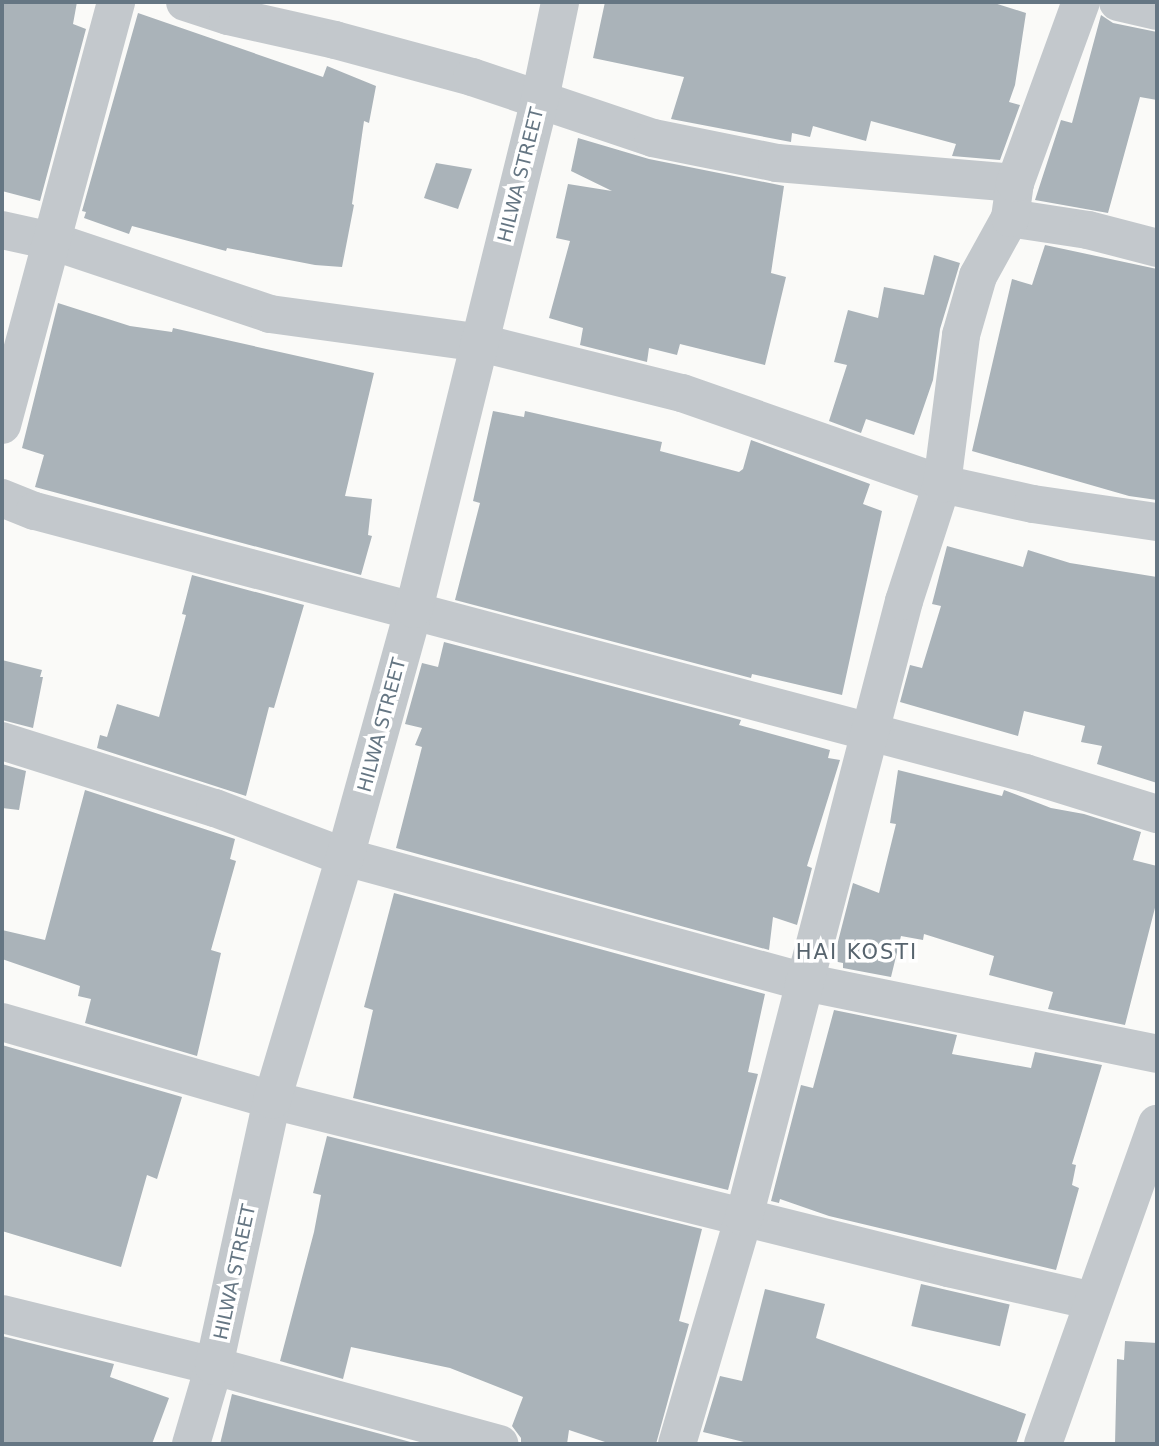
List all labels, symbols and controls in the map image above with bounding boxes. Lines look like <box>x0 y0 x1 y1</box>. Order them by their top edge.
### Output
street label: HILWA STREET <box>493 105 549 245</box>
street label: HILWA STREET <box>353 655 411 795</box>
district label: HAI KOSTI <box>797 939 917 965</box>
street label: HILWA STREET <box>210 1202 260 1342</box>

